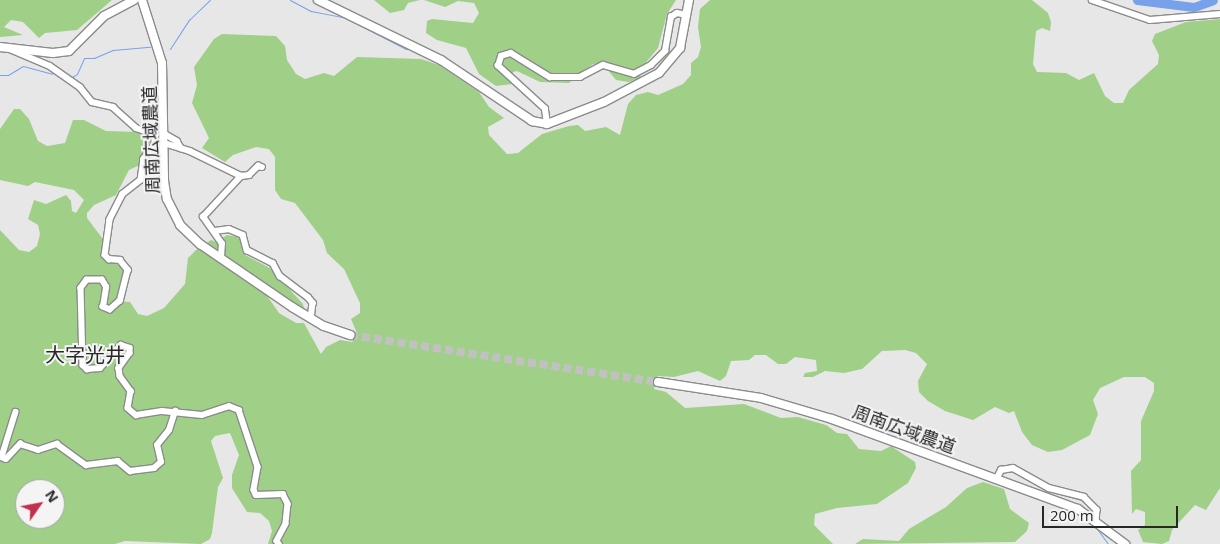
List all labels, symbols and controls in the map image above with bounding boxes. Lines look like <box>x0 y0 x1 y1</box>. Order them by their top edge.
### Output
street label: 周南広域農道 <box>138 86 164 194</box>
district label: 大字光井 <box>45 342 125 366</box>
street label: 周南広域農道 <box>850 400 958 458</box>
north arrow <box>15 479 65 529</box>
text: N <box>41 486 63 506</box>
scale bar <box>1045 496 1181 528</box>
text: 200 m <box>1050 505 1094 525</box>

